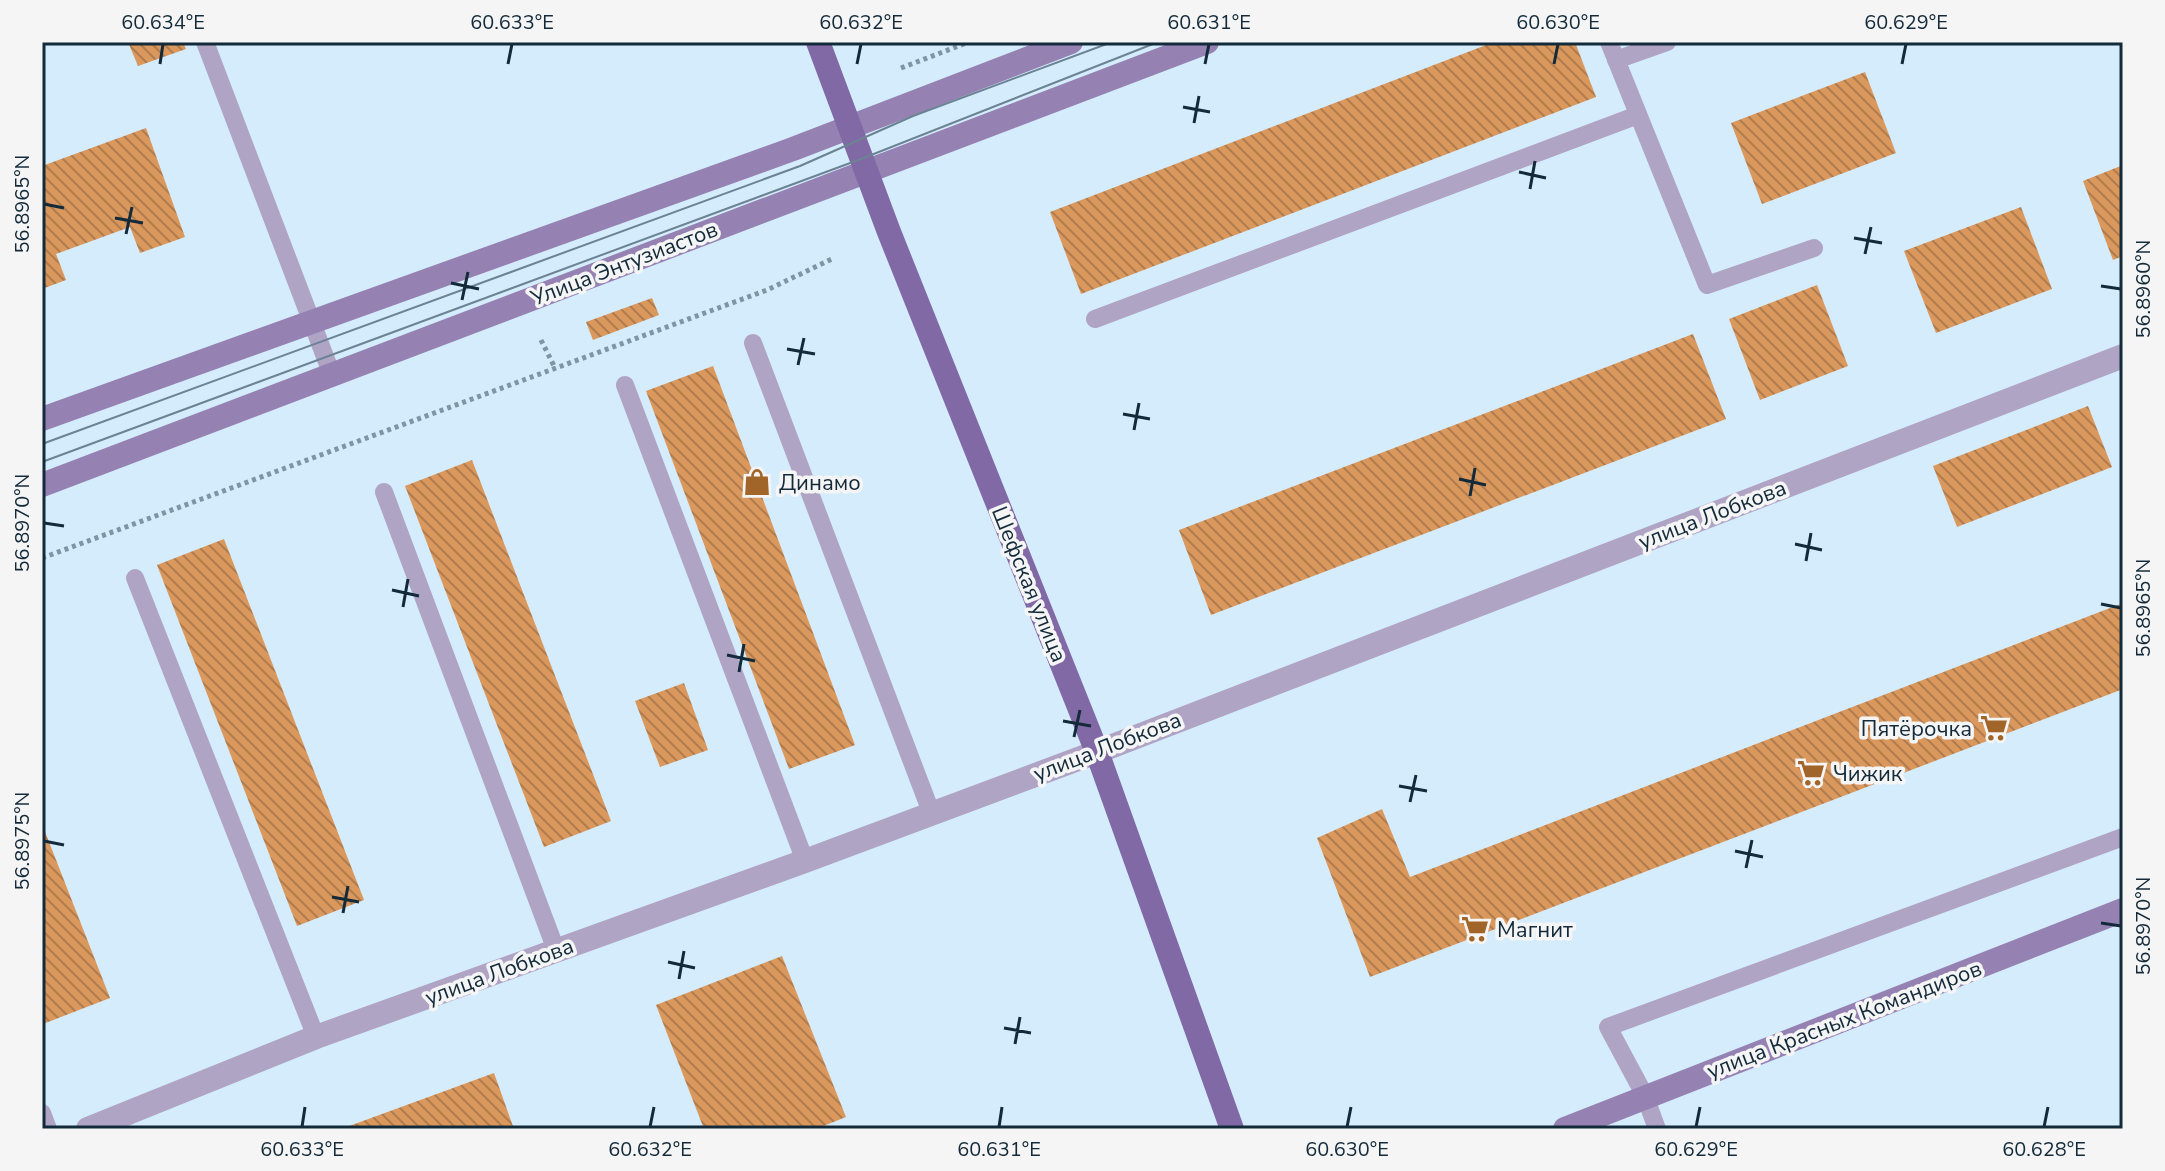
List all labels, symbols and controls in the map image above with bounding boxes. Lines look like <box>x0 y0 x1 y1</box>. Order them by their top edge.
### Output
text: 60.634°E <box>121 9 205 36</box>
text: 60.633°E <box>470 9 554 36</box>
text: 60.632°E <box>819 9 903 36</box>
text: 60.631°E <box>1167 9 1251 36</box>
text: 60.630°E <box>1516 9 1600 36</box>
text: 60.629°E <box>1864 9 1948 36</box>
text: 56.8965°N <box>9 155 36 253</box>
street label: Улица Энтузиастов <box>526 214 722 314</box>
text: 56.8960°N <box>2130 240 2157 338</box>
shop icon: Динамо <box>742 467 772 497</box>
place label: Динамо <box>779 468 861 498</box>
street label: улица Лобкова <box>1634 473 1791 557</box>
text: 56.8970°N <box>9 474 36 572</box>
street label: Шефская улица <box>984 502 1074 667</box>
text: 56.8965°N <box>2130 559 2157 657</box>
street label: улица Лобкова <box>1029 705 1186 789</box>
supermarket icon: Пятёрочка <box>1979 713 2009 743</box>
place label: Пятёрочка <box>1861 714 1972 744</box>
supermarket icon: Чижик <box>1796 758 1826 788</box>
place label: Чижик <box>1833 759 1903 789</box>
text: 56.8975°N <box>9 792 36 890</box>
text: 56.8970°N <box>2130 877 2157 975</box>
supermarket icon: Магнит <box>1460 914 1490 944</box>
place label: Магнит <box>1497 915 1573 945</box>
street label: улица Лобкова <box>421 931 578 1013</box>
street label: улица Красных Командиров <box>1703 954 1986 1086</box>
text: 60.633°E <box>260 1136 344 1163</box>
text: 60.632°E <box>608 1136 692 1163</box>
text: 60.631°E <box>957 1136 1041 1163</box>
text: 60.630°E <box>1305 1136 1389 1163</box>
text: 60.629°E <box>1654 1136 1738 1163</box>
text: 60.628°E <box>2002 1136 2086 1163</box>

